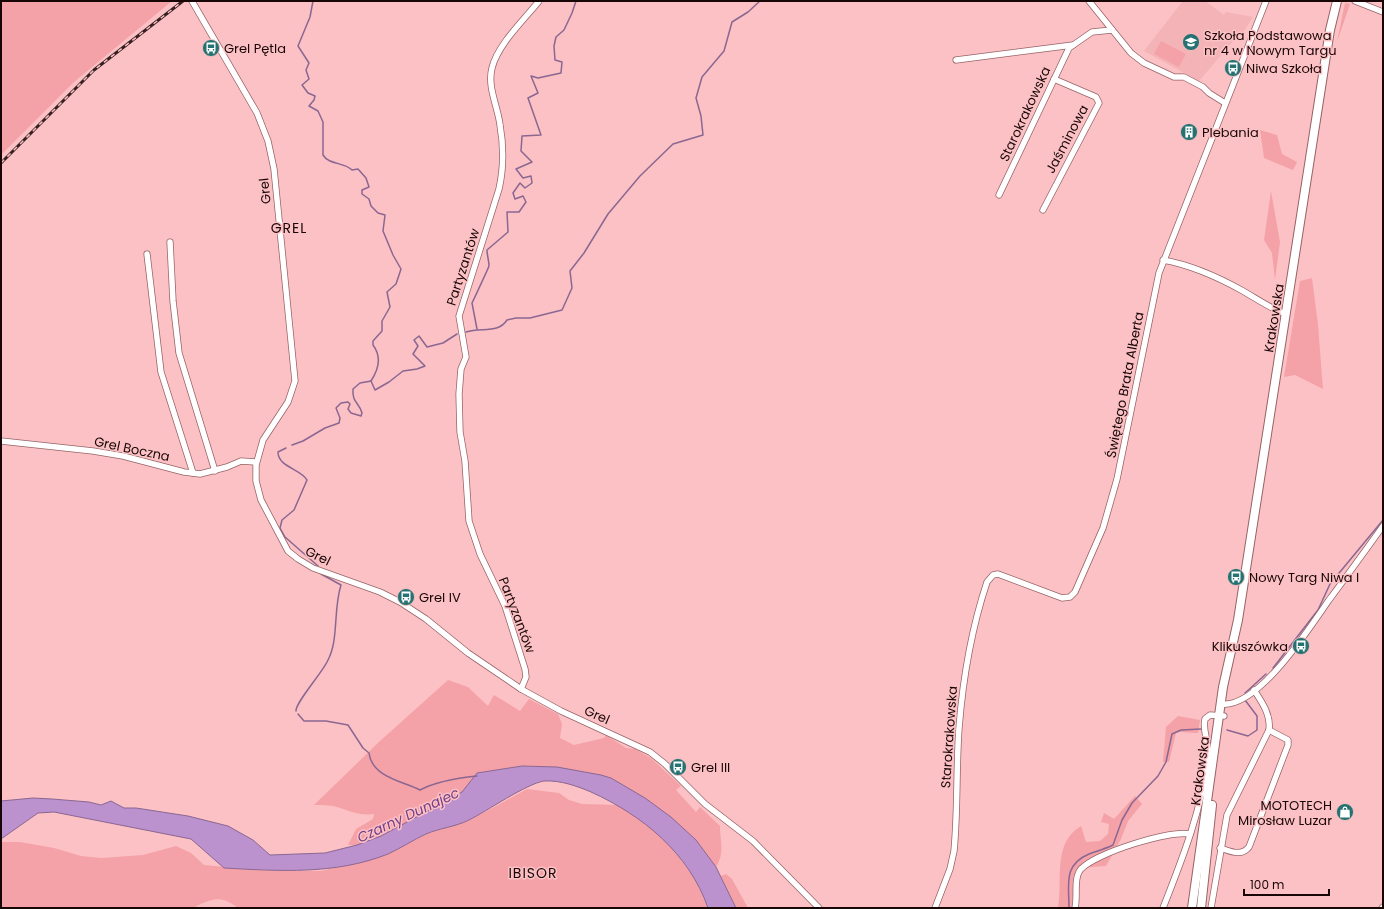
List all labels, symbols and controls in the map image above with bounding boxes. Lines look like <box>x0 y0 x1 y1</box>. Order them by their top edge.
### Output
place label: Szkoła Podstawowa nr 4 w Nowym Targu <box>1204 26 1337 60</box>
school or university icon: Szkoła Podstawowa nr 4 w Nowym Targu <box>1181 32 1201 52</box>
bus stop icon: Grel Pętla <box>201 38 221 58</box>
place label: Grel Pętla <box>224 39 286 58</box>
bus stop icon: Niwa Szkoła <box>1223 58 1243 78</box>
place label: Niwa Szkoła <box>1246 59 1322 78</box>
street label: Starokrakowska <box>995 63 1055 165</box>
street label: Jaśminowa <box>1041 101 1093 177</box>
building icon: Plebania <box>1179 122 1199 142</box>
place label: Plebania <box>1202 123 1259 142</box>
street label: Grel <box>254 177 276 205</box>
district label: GREL <box>271 218 307 238</box>
street label: Partyzantów <box>442 226 484 308</box>
street label: Krakowska <box>1259 282 1289 354</box>
street label: Świętego Brata Alberta <box>1101 310 1149 460</box>
street label: Grel Boczna <box>92 432 172 466</box>
street label: Grel <box>302 542 334 570</box>
bus stop icon: Nowy Targ Niwa I <box>1226 567 1246 587</box>
place label: Nowy Targ Niwa I <box>1249 568 1359 587</box>
street label: Partyzantów <box>494 574 540 656</box>
bus stop icon: Grel IV <box>396 587 416 607</box>
place label: Grel IV <box>419 588 461 607</box>
bus stop icon: Klikuszówka <box>1291 636 1311 656</box>
place label: Klikuszówka <box>1212 637 1288 656</box>
street label: Starokrakowska <box>936 685 962 789</box>
street label: Grel <box>581 701 613 729</box>
street label: Krakowska <box>1186 735 1214 807</box>
bus stop icon: Grel III <box>668 757 688 777</box>
place label: Grel III <box>691 758 730 777</box>
water label: Czarny Dunajec <box>354 782 463 847</box>
place label: MOTOTECH Mirosław Luzar <box>1238 796 1332 830</box>
shop icon: MOTOTECH Mirosław Luzar <box>1335 802 1355 822</box>
district label: IBISOR <box>508 863 558 883</box>
scale bar <box>1244 871 1329 897</box>
text: 100 m <box>1250 876 1284 893</box>

